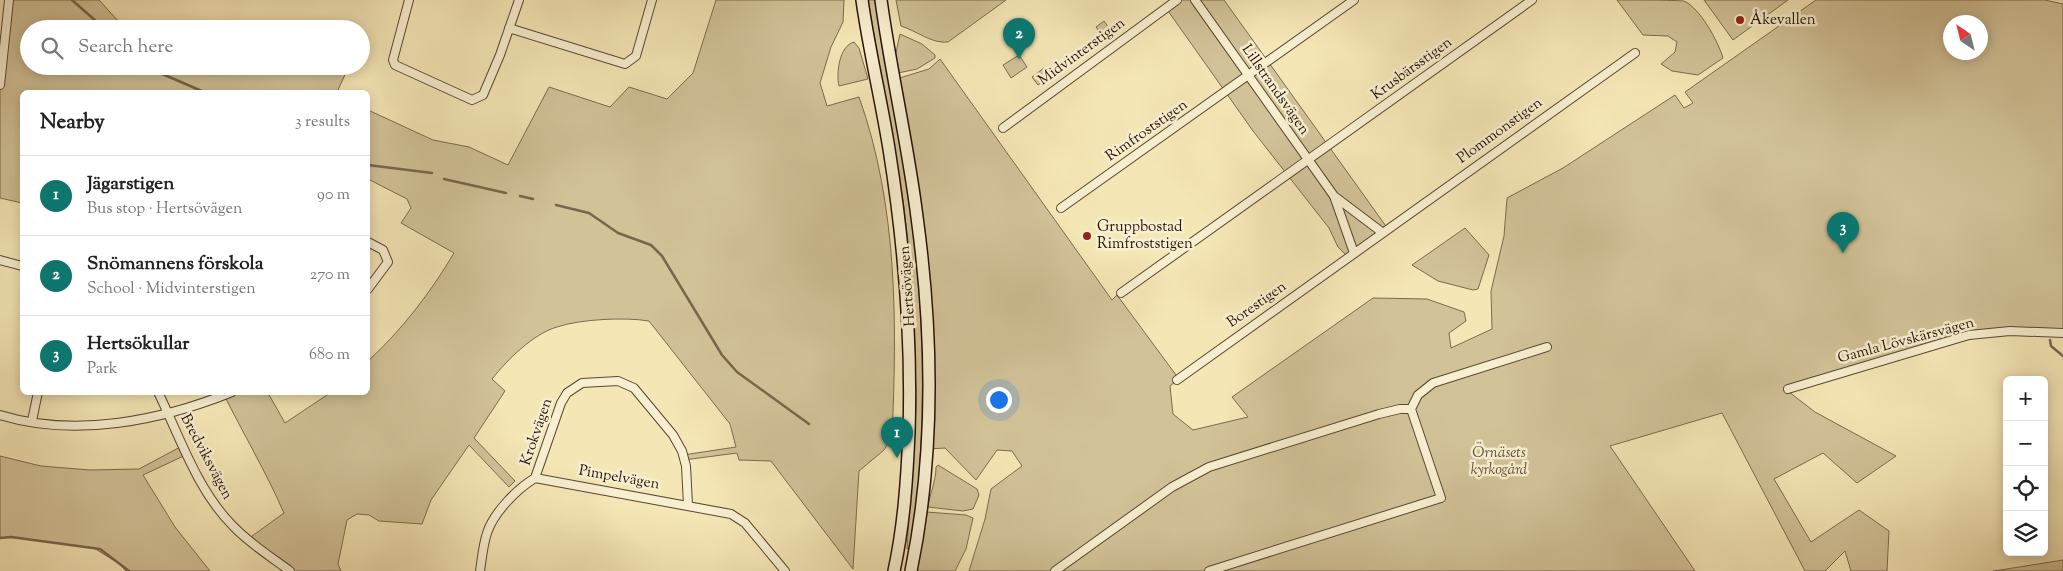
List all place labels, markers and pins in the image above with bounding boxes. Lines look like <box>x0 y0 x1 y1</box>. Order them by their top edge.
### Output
place label: Åkevallen <box>1750 9 1816 31</box>
marker: Åkevallen <box>1734 14 1746 26</box>
pin: 2 <box>1003 18 1035 59</box>
pin: 3 <box>1827 212 1859 253</box>
place label: Gruppbostad Rimfroststigen <box>1097 217 1193 255</box>
marker: Gruppbostad Rimfroststigen <box>1081 230 1093 242</box>
pin: 1 <box>881 417 913 458</box>

